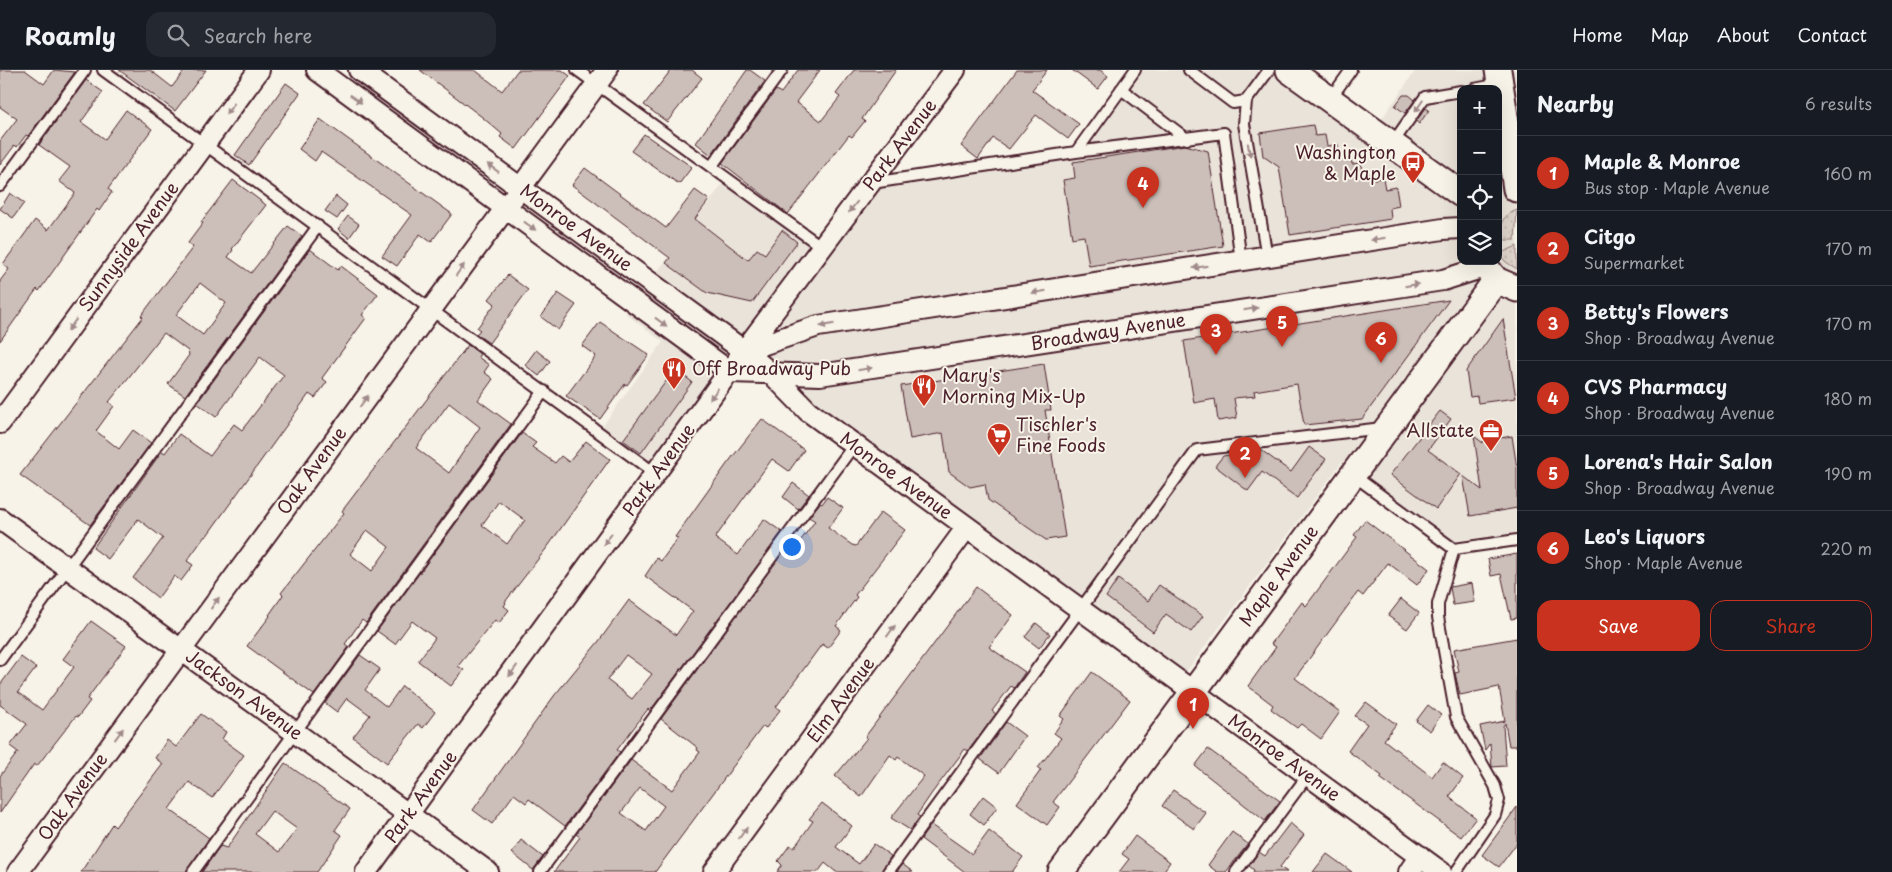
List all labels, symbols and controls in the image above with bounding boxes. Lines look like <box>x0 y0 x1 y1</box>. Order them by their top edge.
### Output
search box <box>146 12 496 57</box>
text: Roamly <box>25 17 116 53</box>
icon: search <box>164 21 192 49</box>
text: Search here <box>204 21 312 49</box>
text: Home <box>1572 21 1622 48</box>
text: Map <box>1650 21 1689 48</box>
text: About <box>1717 21 1769 48</box>
text: Contact <box>1797 21 1867 48</box>
map controls <box>1457 85 1502 265</box>
button: + <box>1457 85 1502 130</box>
text: Nearby <box>1537 87 1614 119</box>
text: 6 results <box>1805 91 1872 115</box>
street label: Park Avenue <box>855 92 942 196</box>
one-way arrow <box>349 94 363 104</box>
one-way arrow <box>1414 99 1424 113</box>
one-way arrow <box>225 102 235 116</box>
button: − <box>1457 130 1502 175</box>
place label: Washington & Maple <box>1295 138 1396 186</box>
one-way arrow <box>1245 142 1253 158</box>
text: Maple & Monroe <box>1584 147 1740 175</box>
bus stop icon: Washington & Maple <box>1400 150 1426 184</box>
text: 1 <box>1549 161 1557 185</box>
text: 160 m <box>1824 161 1872 185</box>
one-way arrow <box>486 163 500 173</box>
pin: 4 <box>1127 167 1159 208</box>
street label: Sunnyside Avenue <box>71 175 184 317</box>
button: locate <box>1457 175 1502 220</box>
text: Bus stop · Maple Avenue <box>1584 175 1770 199</box>
street label: Monroe Avenue <box>515 177 639 277</box>
one-way arrow <box>848 200 859 213</box>
button: layers <box>1457 220 1502 265</box>
one-way arrow <box>523 221 537 231</box>
text: Citgo <box>1584 222 1636 250</box>
one-way arrow <box>1369 235 1385 243</box>
text: 2 <box>1547 236 1559 260</box>
text: 170 m <box>1826 236 1872 260</box>
text: Supermarket <box>1584 250 1684 274</box>
one-way arrow <box>455 263 465 277</box>
one-way arrow <box>1192 264 1208 272</box>
one-way arrow <box>1404 281 1420 289</box>
one-way arrow <box>1031 288 1047 296</box>
text: Betty's Flowers <box>1584 297 1728 325</box>
street label: Broadway Avenue <box>1028 305 1187 356</box>
one-way arrow <box>1243 305 1259 313</box>
pin: 5 <box>1266 306 1298 347</box>
text: 3 <box>1548 311 1558 335</box>
text: 170 m <box>1826 311 1872 335</box>
pin: 3 <box>1200 314 1232 355</box>
one-way arrow <box>654 317 668 327</box>
one-way arrow <box>67 318 77 332</box>
one-way arrow <box>819 321 835 329</box>
pin: 6 <box>1365 322 1397 363</box>
text: Shop · Broadway Avenue <box>1584 325 1775 349</box>
place label: Off Broadway Pub <box>692 354 851 381</box>
restaurant icon: Off Broadway Pub <box>661 356 687 390</box>
place label: Mary's Morning Mix-Up <box>942 361 1086 409</box>
one-way arrow <box>858 364 874 372</box>
text: CVS Pharmacy <box>1584 372 1727 400</box>
restaurant icon: Mary's Morning Mix-Up <box>911 373 937 407</box>
text: 4 <box>1548 386 1558 410</box>
text: 180 m <box>1824 386 1872 410</box>
one-way arrow <box>709 387 719 401</box>
one-way arrow <box>358 395 369 408</box>
text: Shop · Broadway Avenue <box>1584 400 1775 424</box>
place label: Tischler's Fine Foods <box>1016 410 1106 458</box>
place label: Allstate <box>1406 416 1474 443</box>
street label: Park Avenue <box>615 417 701 521</box>
office icon: Allstate <box>1478 418 1504 452</box>
street label: Oak Avenue <box>270 420 352 520</box>
supermarket icon: Tischler's Fine Foods <box>986 422 1012 456</box>
street label: Monroe Avenue <box>835 425 959 525</box>
pin: 2 <box>1229 437 1261 478</box>
text: Lorena's Hair Salon <box>1584 447 1773 475</box>
text: 5 <box>1548 461 1558 485</box>
text: 190 m <box>1824 461 1872 485</box>
text: Shop · Broadway Avenue <box>1584 475 1775 499</box>
street label: Maple Avenue <box>1232 519 1324 631</box>
text: Leo's Liquors <box>1584 522 1705 550</box>
one-way arrow <box>603 532 613 546</box>
your location <box>779 534 805 560</box>
text: 6 <box>1547 536 1559 560</box>
text: 220 m <box>1821 536 1872 560</box>
text: Shop · Maple Avenue <box>1584 550 1743 574</box>
one-way arrow <box>210 597 221 610</box>
button: Save <box>1537 600 1700 651</box>
button: Share <box>1710 600 1872 651</box>
one-way arrow <box>886 624 896 638</box>
street label: Jackson Avenue <box>181 642 309 746</box>
street label: Elm Avenue <box>799 650 880 748</box>
one-way arrow <box>508 664 518 678</box>
pin: 1 <box>1177 688 1209 729</box>
street label: Monroe Avenue <box>1223 707 1347 807</box>
one-way arrow <box>114 727 124 741</box>
street label: Park Avenue <box>377 744 463 848</box>
street label: Oak Avenue <box>31 746 113 846</box>
one-way arrow <box>738 826 748 840</box>

